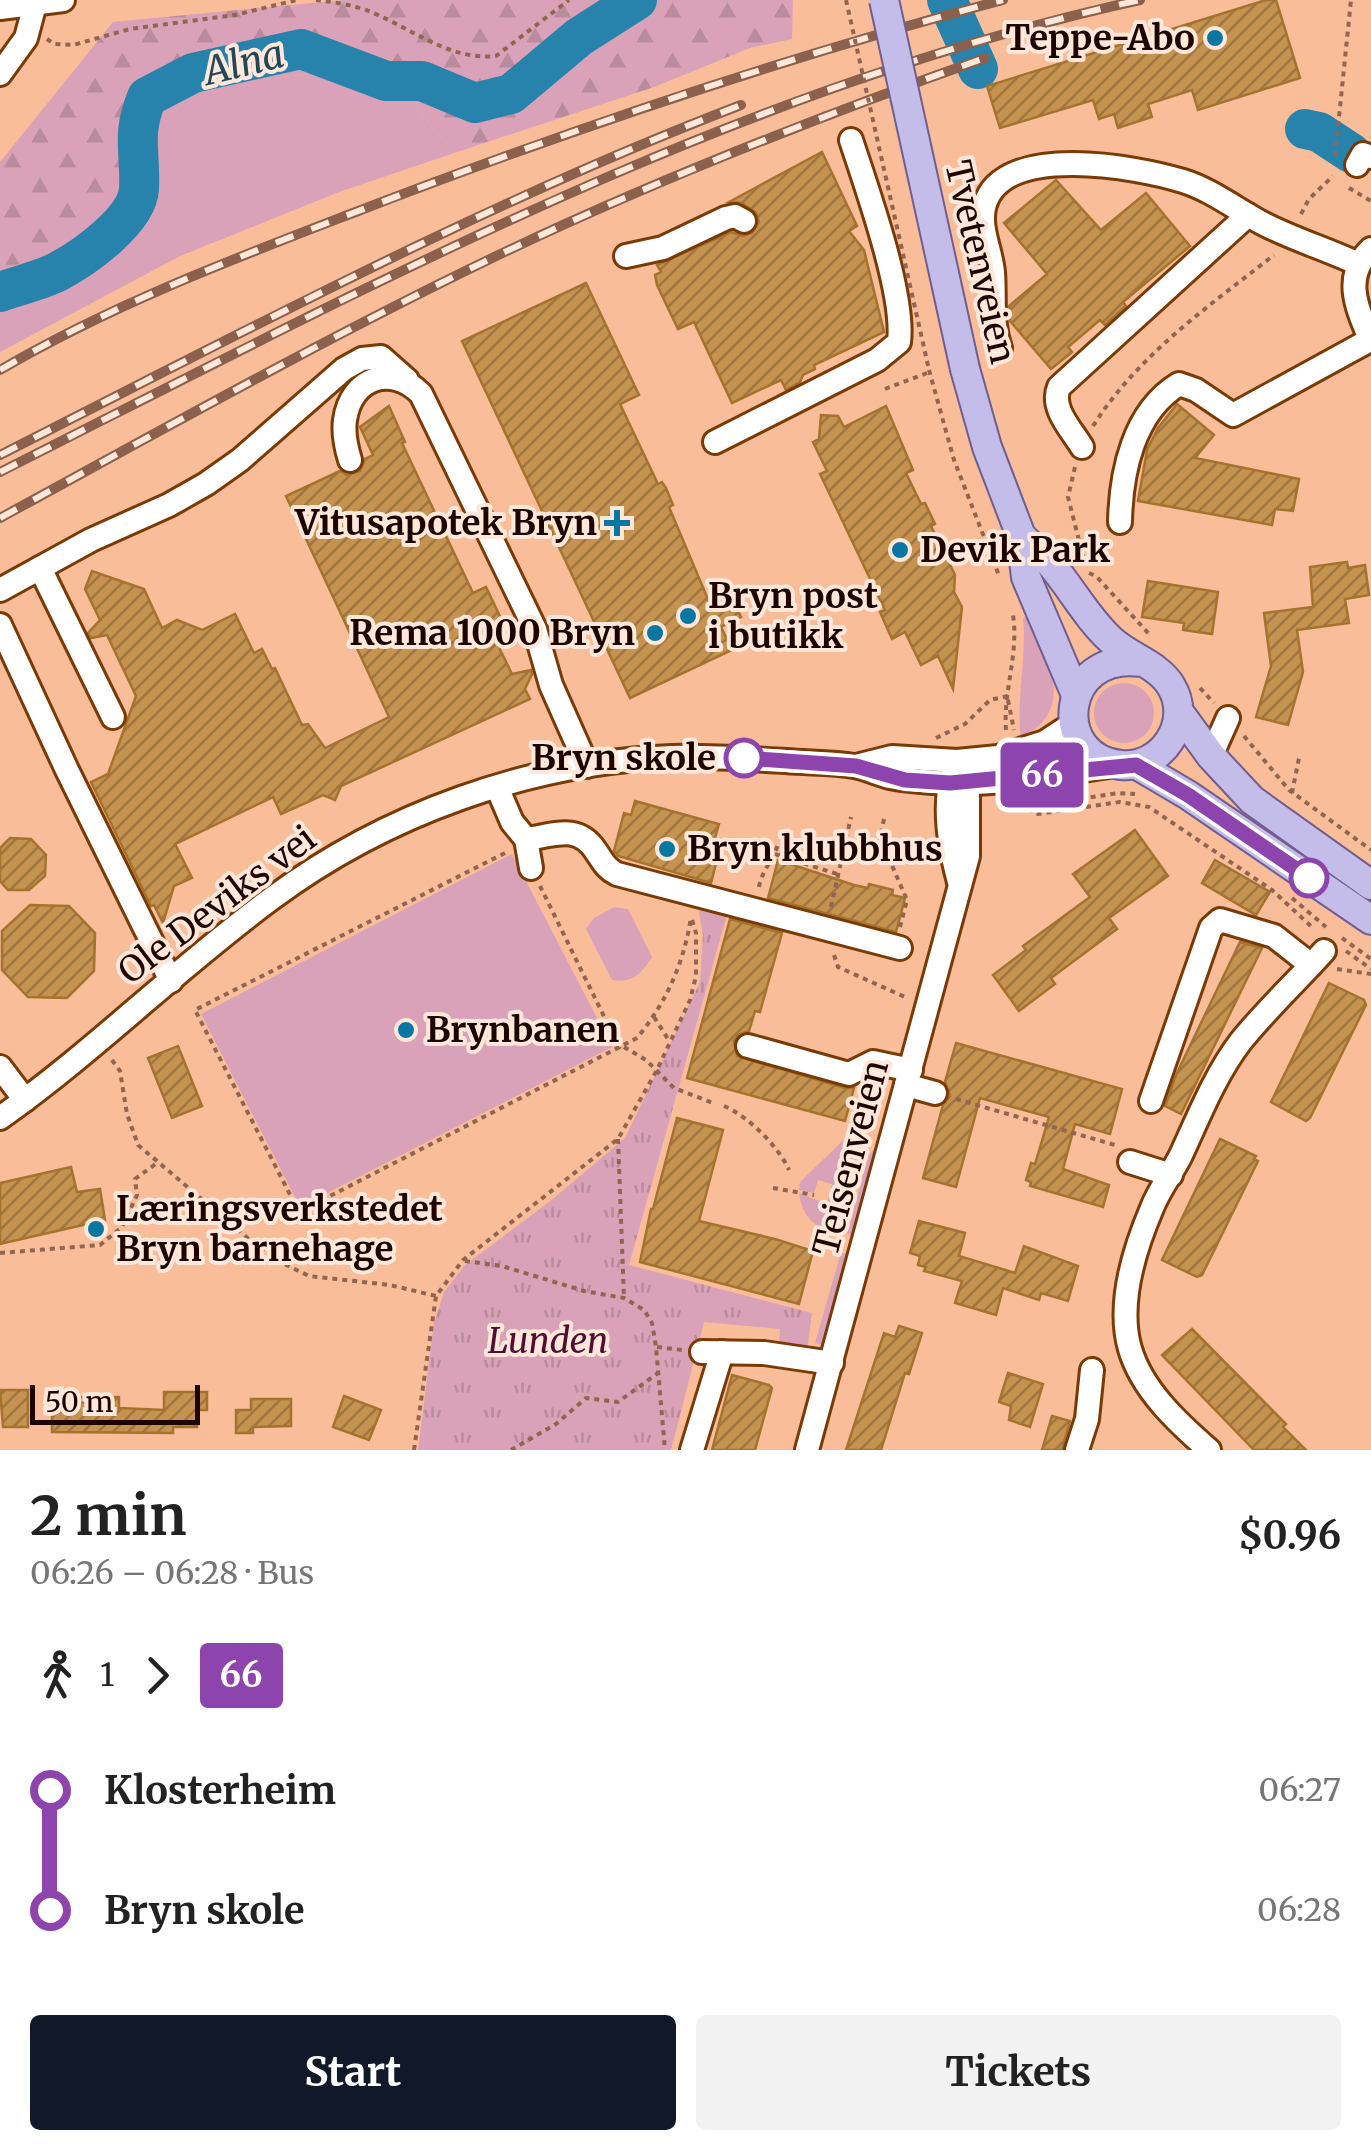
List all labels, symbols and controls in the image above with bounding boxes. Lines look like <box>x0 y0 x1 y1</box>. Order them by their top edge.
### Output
place label: Teppe-Abo <box>1005 16 1195 60</box>
marker: Teppe-Abo <box>1204 27 1226 49</box>
water label: Alna <box>196 30 289 96</box>
street label: Tvetenveien <box>935 156 1025 368</box>
place label: Vitusapotek Bryn <box>294 501 597 545</box>
marker: Vitusapotek Bryn <box>606 512 628 534</box>
place label: Devik Park <box>920 528 1110 572</box>
marker: Devik Park <box>889 539 911 561</box>
place label: Bryn post i butikk <box>708 574 878 658</box>
marker: Bryn post i butikk <box>677 605 699 627</box>
place label: Rema 1000 Bryn <box>349 611 635 655</box>
marker: Rema 1000 Bryn <box>644 622 666 644</box>
place label: Bryn skole <box>531 736 716 780</box>
marker: Bryn skole <box>725 739 763 777</box>
line badge: 66 <box>997 742 1087 808</box>
text: 66 <box>1020 753 1064 797</box>
street label: Ole Deviks vei <box>110 816 324 994</box>
place label: Bryn klubbhus <box>687 827 943 871</box>
marker: Bryn klubbhus <box>656 838 678 860</box>
unlabelled marker <box>1290 859 1328 897</box>
place label: Brynbanen <box>426 1008 619 1052</box>
marker: Brynbanen <box>395 1019 417 1041</box>
street label: Teisenveien <box>804 1055 898 1261</box>
place label: Læringsverkstedet Bryn barnehage <box>116 1187 443 1271</box>
marker: Læringsverkstedet Bryn barnehage <box>85 1218 107 1240</box>
park label: Lunden <box>488 1319 608 1363</box>
scale bar <box>30 1380 200 1424</box>
text: 50 m <box>45 1384 113 1420</box>
text: 2 min <box>30 1481 187 1550</box>
text: $0.96 <box>1238 1512 1341 1559</box>
text: 06:26 – 06:28 · Bus <box>30 1553 314 1593</box>
icon: walk <box>30 1648 85 1703</box>
icon: forward <box>130 1648 185 1703</box>
text: 66 <box>220 1653 263 1697</box>
text: 1 <box>100 1655 115 1695</box>
text: Klosterheim <box>104 1767 336 1814</box>
text: 06:27 <box>1259 1770 1341 1810</box>
text: Bryn skole <box>104 1887 305 1934</box>
text: 06:28 <box>1257 1890 1341 1930</box>
button: Start <box>30 2015 676 2130</box>
button: Tickets <box>696 2015 1341 2130</box>

